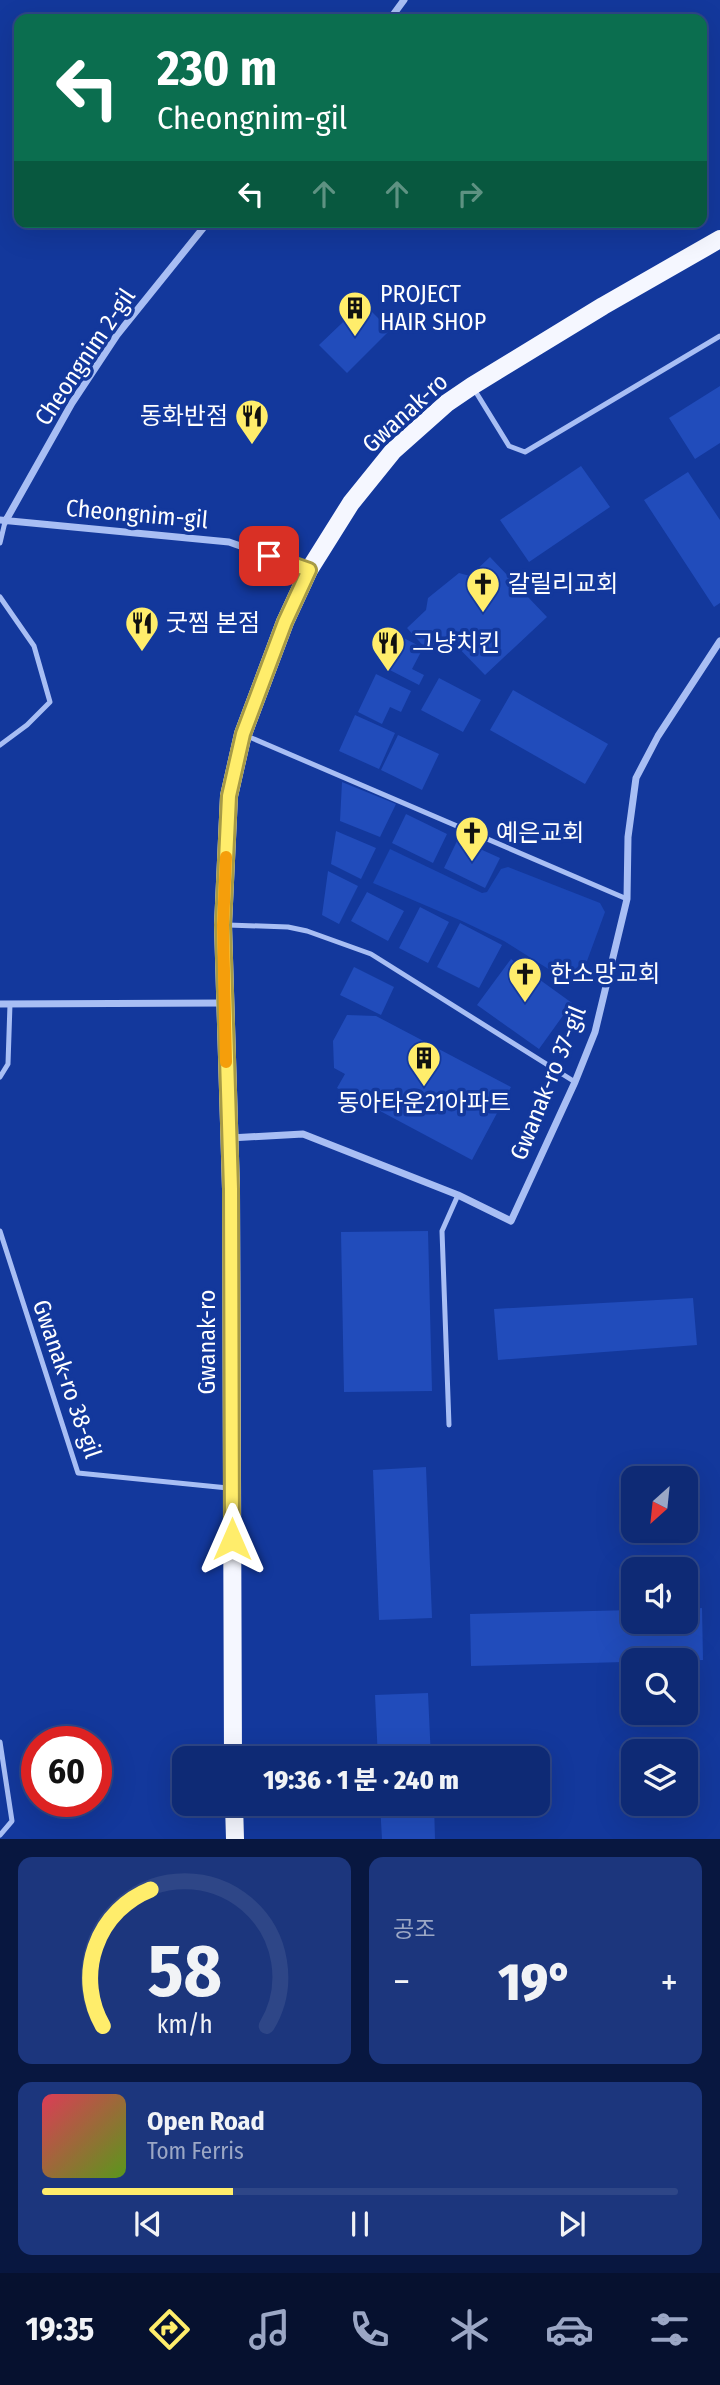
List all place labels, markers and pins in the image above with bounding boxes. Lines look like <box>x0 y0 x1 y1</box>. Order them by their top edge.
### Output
place label: PROJECT HAIR SHOP <box>380 280 486 336</box>
building icon: PROJECT HAIR SHOP <box>336 289 374 338</box>
restaurant icon: 동화반점 <box>233 397 271 446</box>
place label: 동화반점 <box>140 402 228 430</box>
pin <box>239 526 299 586</box>
church icon: 갈릴리교회 <box>464 565 502 614</box>
place label: 갈릴리교회 <box>508 570 618 598</box>
restaurant icon: 굿찜 본점 <box>123 604 161 653</box>
place label: 굿찜 본점 <box>166 609 260 637</box>
restaurant icon: 그냥치킨 <box>369 624 407 673</box>
place label: 그냥치킨 <box>412 629 500 657</box>
church icon: 예은교회 <box>453 814 491 863</box>
place label: 예은교회 <box>496 819 584 847</box>
church icon: 한소망교회 <box>506 955 544 1004</box>
place label: 한소망교회 <box>550 960 660 988</box>
building icon: 동아타운21아파트 <box>405 1039 443 1088</box>
place label: 동아타운21아파트 <box>337 1089 511 1117</box>

